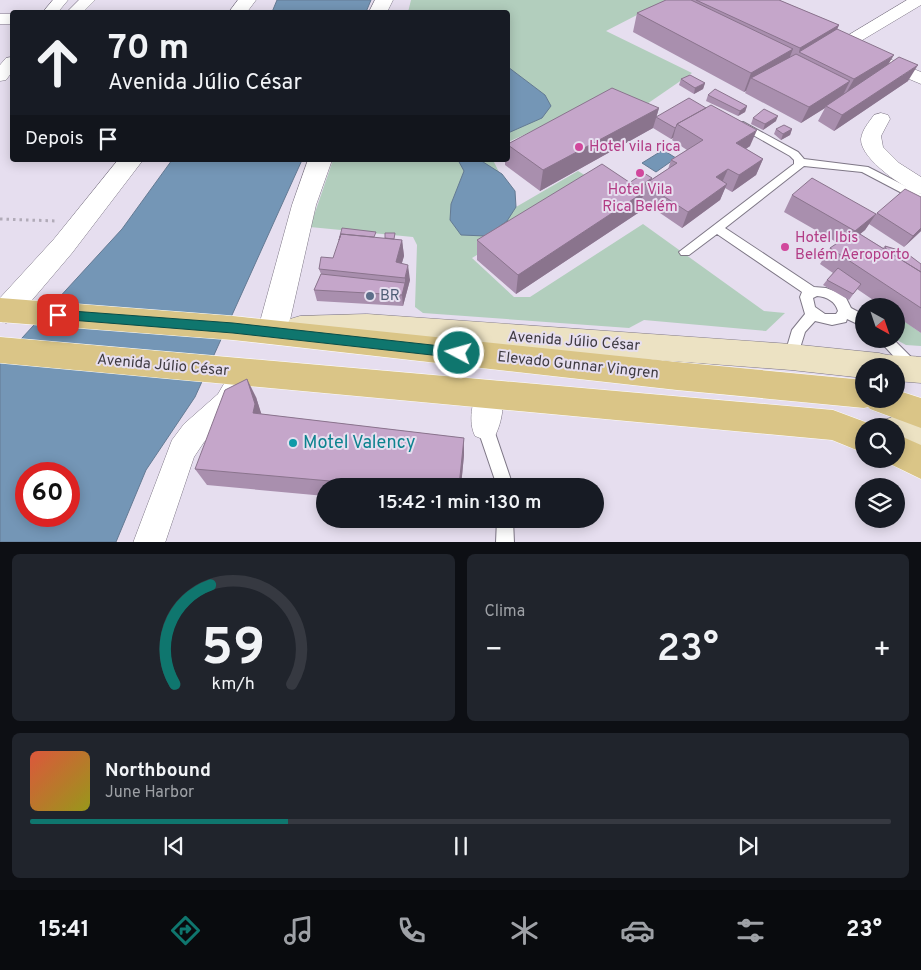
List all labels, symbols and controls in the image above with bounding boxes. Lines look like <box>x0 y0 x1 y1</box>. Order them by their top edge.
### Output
text: 70 m <box>108 27 189 71</box>
icon: ahead <box>25 30 90 95</box>
text: Avenida Júlio César <box>108 70 302 97</box>
icon: arrive <box>94 125 122 153</box>
text: Depois <box>25 127 84 151</box>
place label: Hotel vila rica <box>589 138 680 157</box>
marker: Hotel vila rica <box>573 141 585 153</box>
marker: Hotel Vila Rica Belém <box>634 167 646 179</box>
place label: Hotel Vila Rica Belém <box>602 181 678 217</box>
place label: Hotel Ibis Belém Aeroporto <box>795 229 910 265</box>
marker: Hotel Ibis Belém Aeroporto <box>779 241 791 253</box>
place label: BR <box>380 287 400 306</box>
marker: BR <box>364 290 376 302</box>
pin <box>37 294 79 336</box>
north arrow <box>855 298 905 348</box>
map controls <box>855 298 905 528</box>
icon: arrive <box>44 301 72 329</box>
position arrow <box>432 326 484 378</box>
street label: Avenida Júlio César <box>507 328 641 356</box>
street label: Elevado Gunnar Vingren <box>496 348 660 384</box>
street label: Avenida Júlio César <box>96 351 230 381</box>
button: sound <box>855 358 905 408</box>
button: search <box>855 418 905 468</box>
place label: Motel Valency <box>303 432 416 455</box>
marker: Motel Valency <box>287 437 299 449</box>
speed limit sign: 60 <box>15 462 80 527</box>
button: layers <box>855 478 905 528</box>
text: 15:42 · 1 min · 130 m <box>379 491 541 515</box>
text: Clima <box>485 602 525 622</box>
text: 59 <box>201 617 265 683</box>
text: 23° <box>657 626 719 675</box>
text: − <box>485 633 503 669</box>
text: + <box>873 633 891 669</box>
text: km/h <box>212 673 255 696</box>
text: Northbound <box>105 759 211 783</box>
text: June Harbor <box>105 783 194 803</box>
icon: previous <box>160 832 188 860</box>
icon: pause <box>447 832 475 860</box>
icon: next <box>734 832 762 860</box>
icon: directions <box>168 913 203 948</box>
icon: music <box>281 913 316 948</box>
icon: phone <box>394 913 429 948</box>
icon: climate <box>507 913 542 948</box>
icon: car <box>620 913 655 948</box>
icon: filters <box>733 913 768 948</box>
text: 15:41 <box>39 917 90 944</box>
text: 23° <box>846 917 882 944</box>

